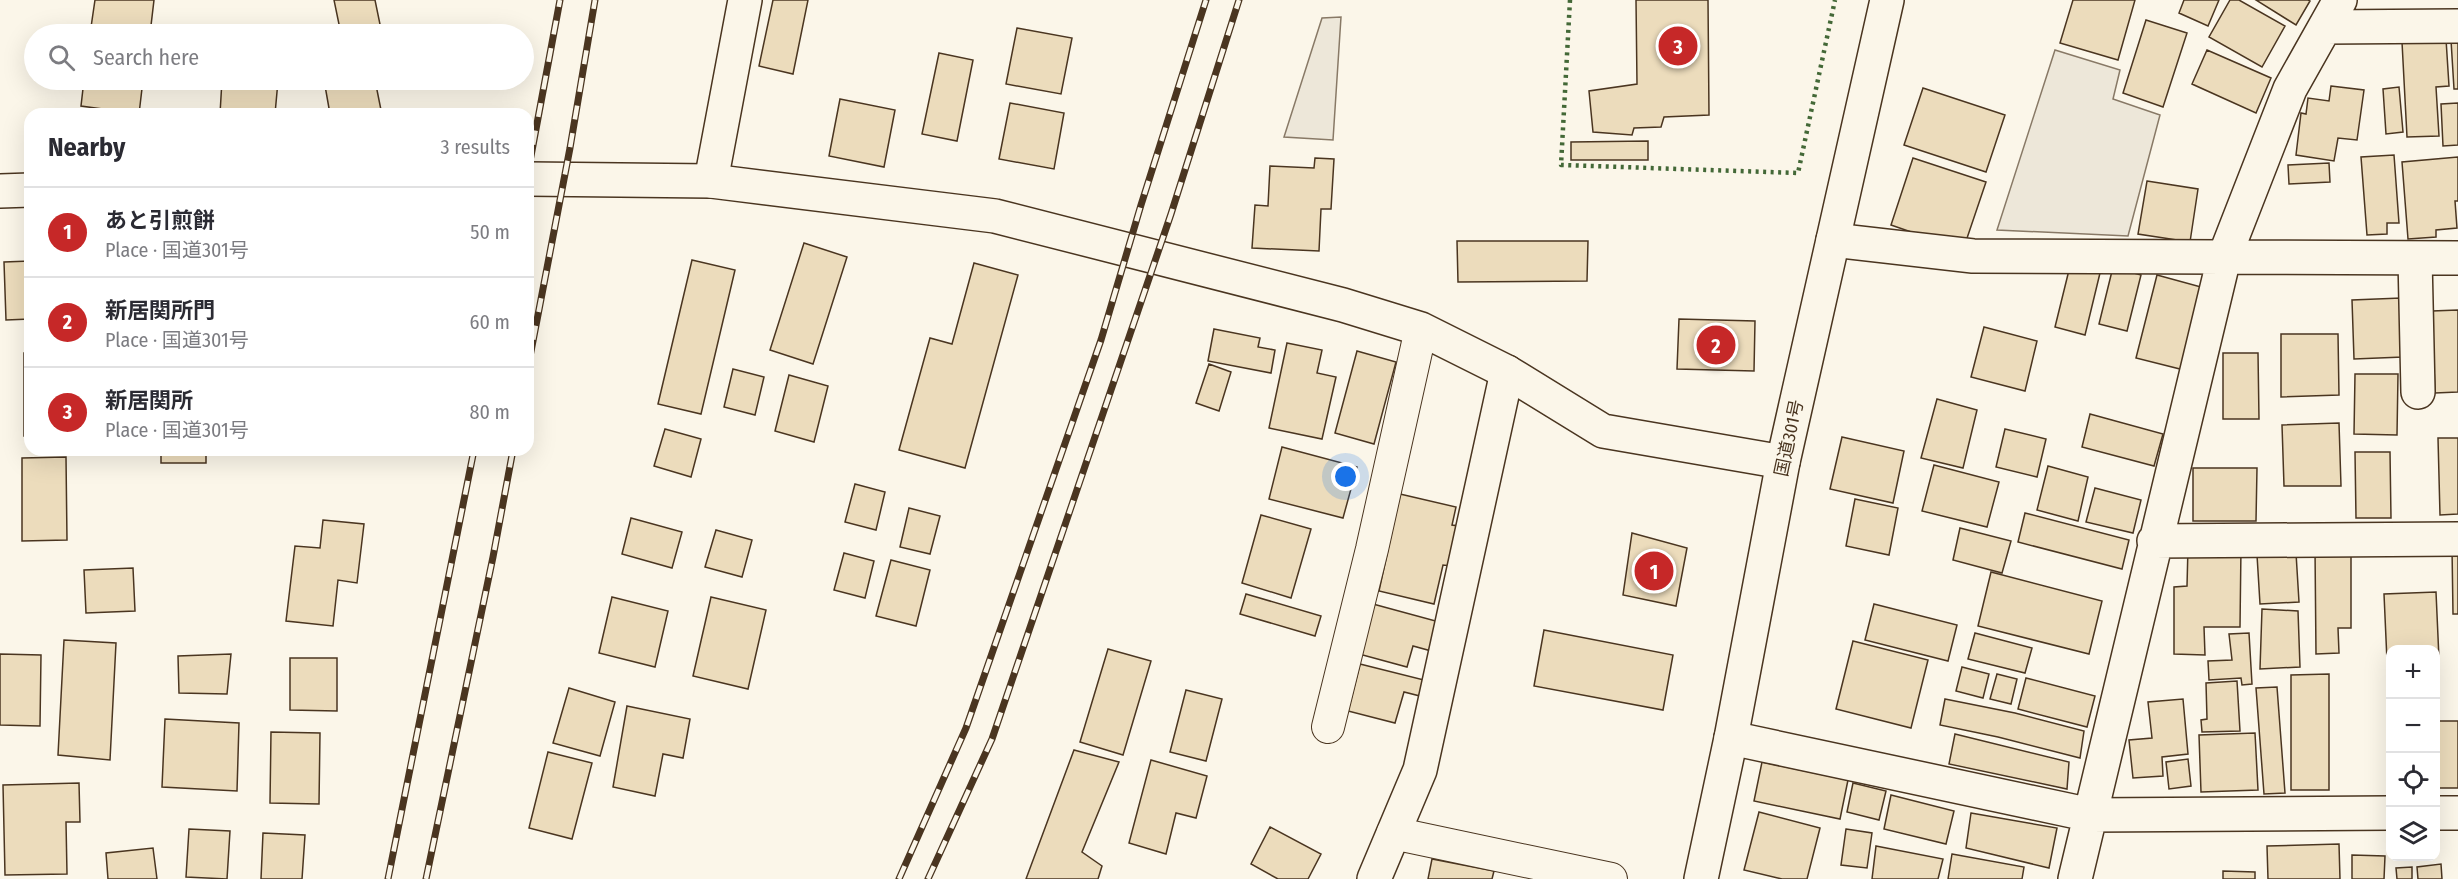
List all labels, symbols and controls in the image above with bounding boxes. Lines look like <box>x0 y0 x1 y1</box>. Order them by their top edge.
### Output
search box <box>24 24 534 90</box>
pin: 3 <box>1658 24 1698 68</box>
icon: search <box>45 41 78 74</box>
text: Search here <box>93 44 199 71</box>
text: Nearby <box>48 132 125 163</box>
text: 3 results <box>441 135 510 159</box>
text: あと引煎餅 <box>105 207 215 234</box>
text: 1 <box>63 220 72 244</box>
text: 50 m <box>470 220 510 244</box>
text: Place · 国道301号 <box>105 238 249 262</box>
text: 新居関所門 <box>105 297 215 324</box>
text: 2 <box>63 310 72 334</box>
text: 60 m <box>470 310 510 334</box>
pin: 2 <box>1696 322 1736 368</box>
text: Place · 国道301号 <box>105 328 249 352</box>
text: 新居関所 <box>105 387 193 414</box>
street label: 国道301号 <box>1770 398 1808 478</box>
text: 3 <box>63 400 72 424</box>
text: 80 m <box>470 400 510 424</box>
text: Place · 国道301号 <box>105 418 249 442</box>
your location <box>1331 462 1360 491</box>
pin: 1 <box>1634 548 1674 594</box>
map controls <box>2386 645 2440 861</box>
button: + <box>2386 645 2440 699</box>
button: − <box>2386 699 2440 753</box>
button: locate <box>2386 753 2440 807</box>
button: layers <box>2386 807 2440 861</box>

